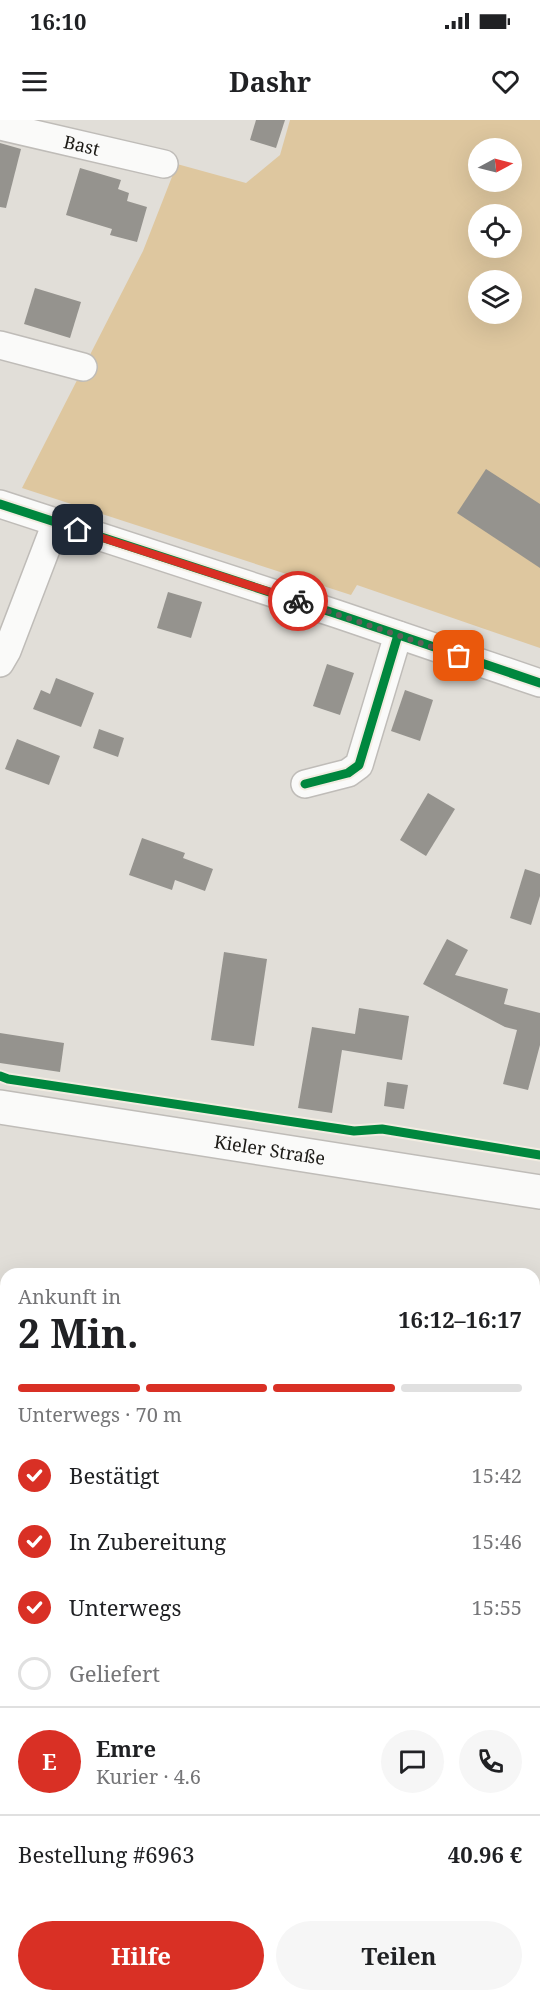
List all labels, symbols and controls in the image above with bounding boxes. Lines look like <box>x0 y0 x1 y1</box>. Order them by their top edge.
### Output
text: 16:10 <box>30 6 86 36</box>
text: Dashr <box>229 63 311 100</box>
icon: menu <box>18 65 51 98</box>
icon: heart <box>489 65 522 98</box>
street label: Bast <box>61 129 102 161</box>
north arrow <box>468 138 522 192</box>
map controls <box>468 138 522 324</box>
button: locate <box>468 204 522 258</box>
button: layers <box>468 270 522 324</box>
pin <box>52 504 103 555</box>
icon: home <box>61 513 94 546</box>
courier <box>268 571 328 631</box>
icon: bike <box>282 585 315 618</box>
pin <box>433 630 484 681</box>
icon: bag <box>442 639 475 672</box>
street label: Kieler Straße <box>212 1129 327 1170</box>
text: Ankunft in <box>18 1283 121 1310</box>
text: 16:12–16:17 <box>398 1304 522 1334</box>
text: 2 Min. <box>18 1306 139 1359</box>
text: Unterwegs · 70 m <box>18 1401 182 1428</box>
icon: check <box>18 1459 51 1492</box>
text: Bestätigt <box>69 1460 160 1490</box>
text: 15:42 <box>472 1462 522 1489</box>
icon: check <box>18 1525 51 1558</box>
text: In Zubereitung <box>69 1526 226 1556</box>
text: 15:46 <box>472 1528 522 1555</box>
icon: check <box>18 1591 51 1624</box>
text: Unterwegs <box>69 1592 181 1622</box>
text: 15:55 <box>472 1594 522 1621</box>
text: Geliefert <box>69 1658 160 1688</box>
button: chat <box>381 1730 444 1793</box>
button: phone <box>459 1730 522 1793</box>
text: Emre <box>96 1733 156 1763</box>
text: E <box>42 1746 57 1776</box>
text: Kurier · 4.6 <box>96 1763 201 1790</box>
text: Bestellung #6963 <box>18 1839 194 1869</box>
text: 40.96 € <box>448 1839 522 1869</box>
button: Hilfe <box>18 1921 264 1990</box>
button: Teilen <box>276 1921 522 1990</box>

